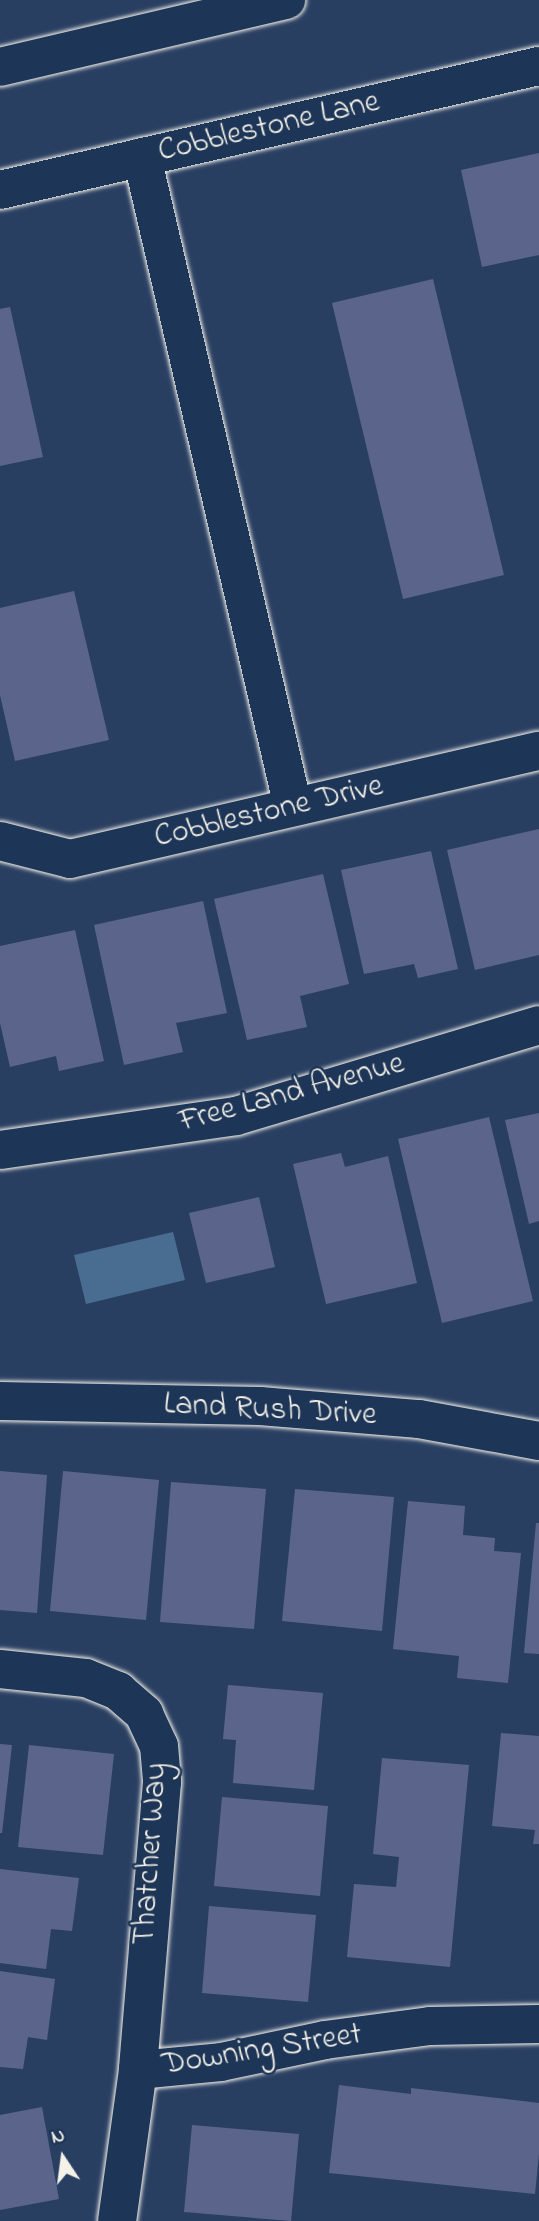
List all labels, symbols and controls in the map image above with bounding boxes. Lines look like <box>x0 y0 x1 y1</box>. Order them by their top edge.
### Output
street label: Cobblestone Lane <box>155 84 383 172</box>
street label: Cobblestone Drive <box>151 768 387 858</box>
street label: Free Land Avenue <box>175 1046 409 1142</box>
street label: Land Rush Drive <box>163 1386 377 1436</box>
street label: Thatcher Way <box>126 1761 178 1947</box>
street label: Downing Street <box>160 2016 364 2086</box>
text: N <box>49 2122 67 2152</box>
north arrow <box>28 2123 98 2193</box>

